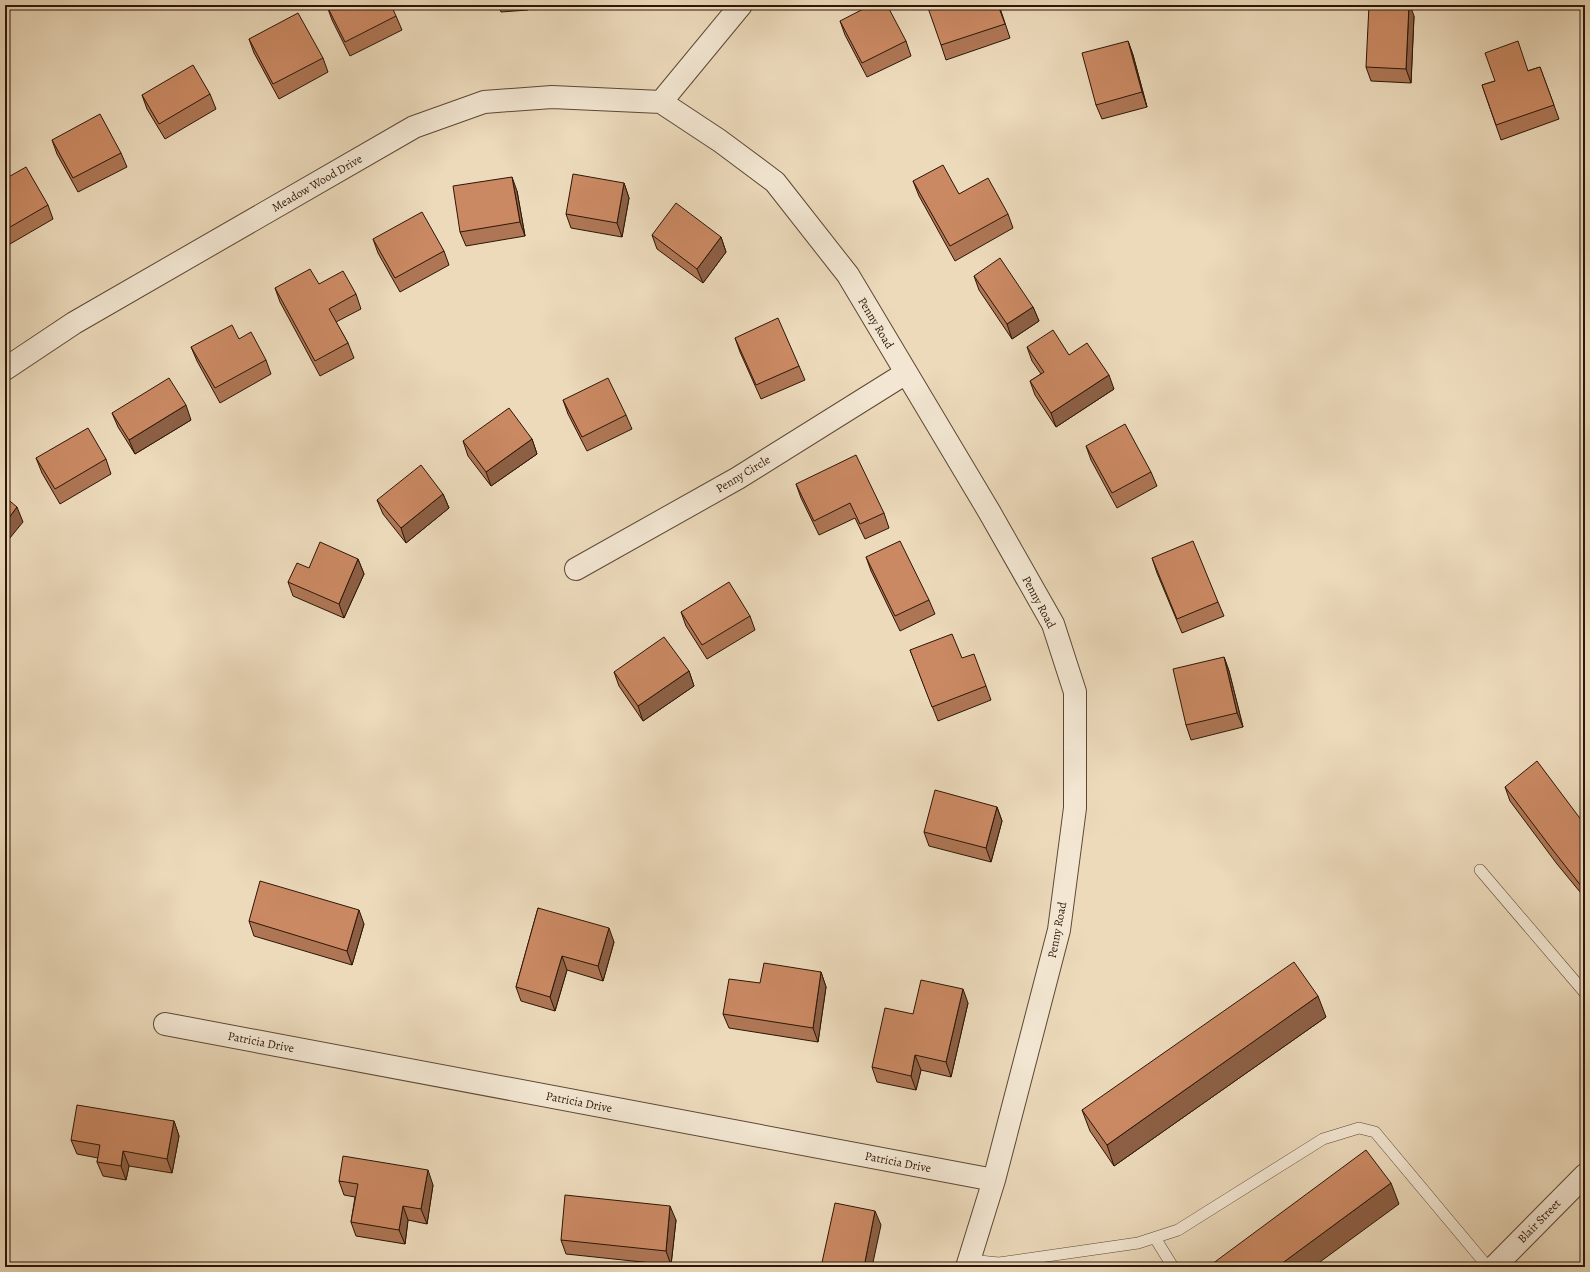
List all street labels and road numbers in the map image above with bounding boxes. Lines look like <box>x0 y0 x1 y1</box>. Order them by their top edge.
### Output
street label: Meadow Wood Drive <box>269 151 365 215</box>
street label: Penny Road <box>854 294 898 352</box>
street label: Penny Circle <box>713 452 773 496</box>
street label: Penny Road <box>1019 573 1060 631</box>
street label: Penny Road <box>1044 900 1070 960</box>
street label: Patricia Drive <box>226 1028 296 1056</box>
street label: Patricia Drive <box>544 1088 614 1116</box>
street label: Patricia Drive <box>863 1148 933 1176</box>
street label: Blair Street <box>1514 1195 1564 1247</box>

